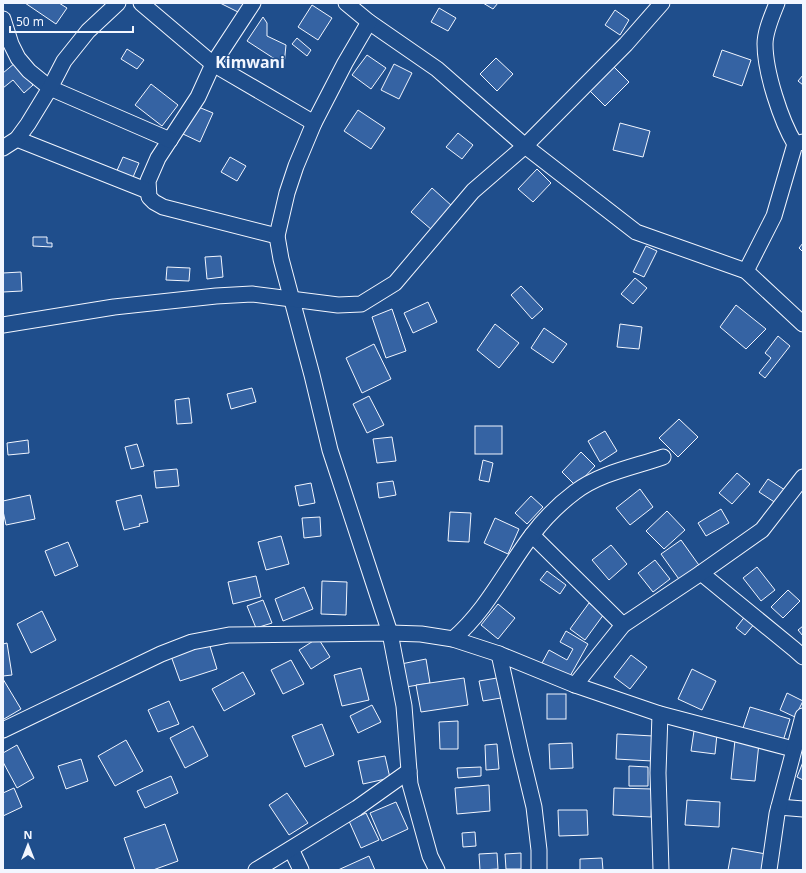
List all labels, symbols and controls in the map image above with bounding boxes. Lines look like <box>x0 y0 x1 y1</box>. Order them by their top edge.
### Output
scale bar <box>10 8 133 34</box>
text: 50 m <box>16 13 44 30</box>
district label: Kimwani <box>215 51 285 73</box>
north arrow <box>8 825 48 865</box>
text: N <box>24 827 32 842</box>

